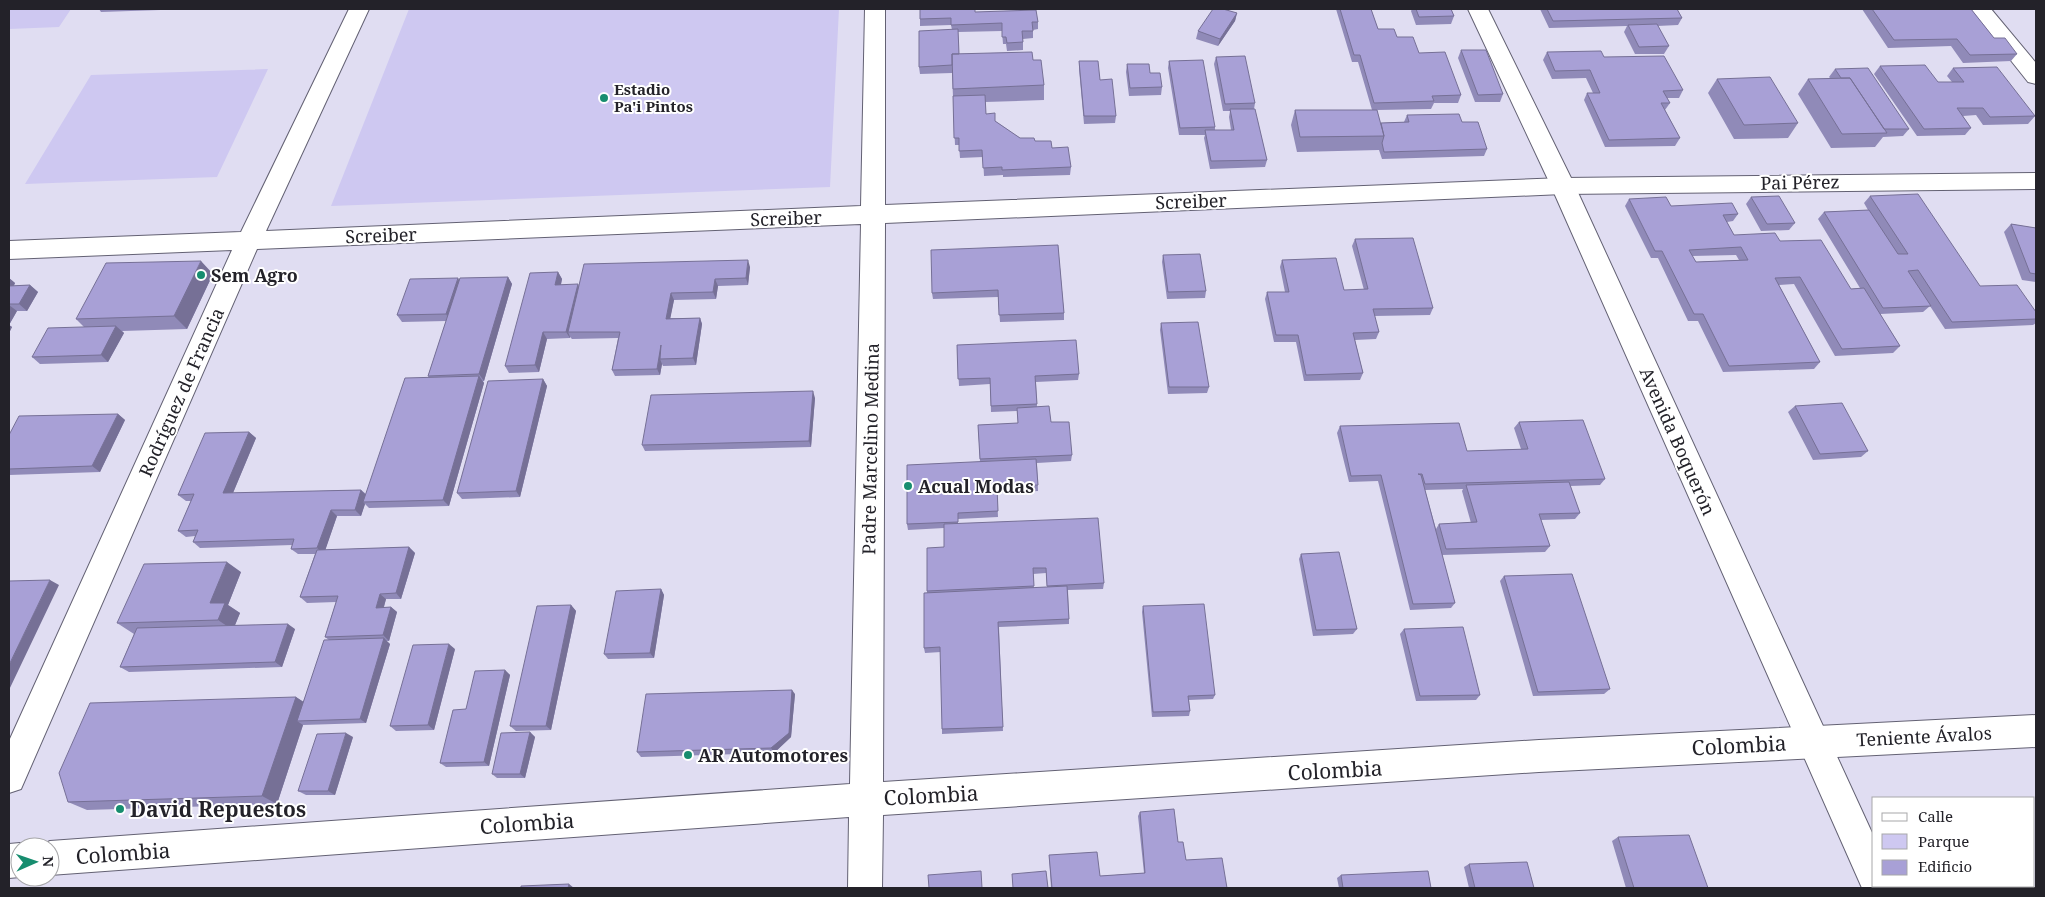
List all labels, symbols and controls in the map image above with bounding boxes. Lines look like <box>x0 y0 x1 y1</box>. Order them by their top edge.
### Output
place label: Estadio Pa'i Pintos <box>614 79 693 116</box>
marker: Estadio Pa'i Pintos <box>598 92 610 104</box>
street label: Pai Pérez <box>1760 169 1840 195</box>
street label: Screiber <box>1155 188 1228 214</box>
street label: Screiber <box>750 205 823 231</box>
street label: Screiber <box>345 222 418 248</box>
place label: Sem Agro <box>211 263 298 287</box>
marker: Sem Agro <box>195 269 207 281</box>
street label: Rodríguez de Francia <box>133 304 229 480</box>
street label: Padre Marcelino Medina <box>856 343 884 555</box>
street label: Avenida Boquerón <box>1635 363 1722 519</box>
place label: Acual Modas <box>918 474 1034 498</box>
marker: Acual Modas <box>902 480 914 492</box>
street label: Teniente Ávalos <box>1856 720 1992 752</box>
street label: Colombia <box>1691 729 1787 761</box>
place label: AR Automotores <box>698 743 848 767</box>
marker: AR Automotores <box>682 749 694 761</box>
street label: Colombia <box>1287 754 1383 786</box>
street label: Colombia <box>883 779 979 811</box>
place label: David Repuestos <box>130 795 306 823</box>
legend <box>1872 797 2035 887</box>
marker: David Repuestos <box>114 803 126 815</box>
street label: Colombia <box>479 806 575 840</box>
text: Calle <box>1918 806 1953 826</box>
text: Parque <box>1918 831 1969 851</box>
street label: Colombia <box>75 836 171 870</box>
north arrow <box>10 837 60 887</box>
text: N <box>39 856 58 867</box>
text: Edificio <box>1918 856 1972 876</box>

